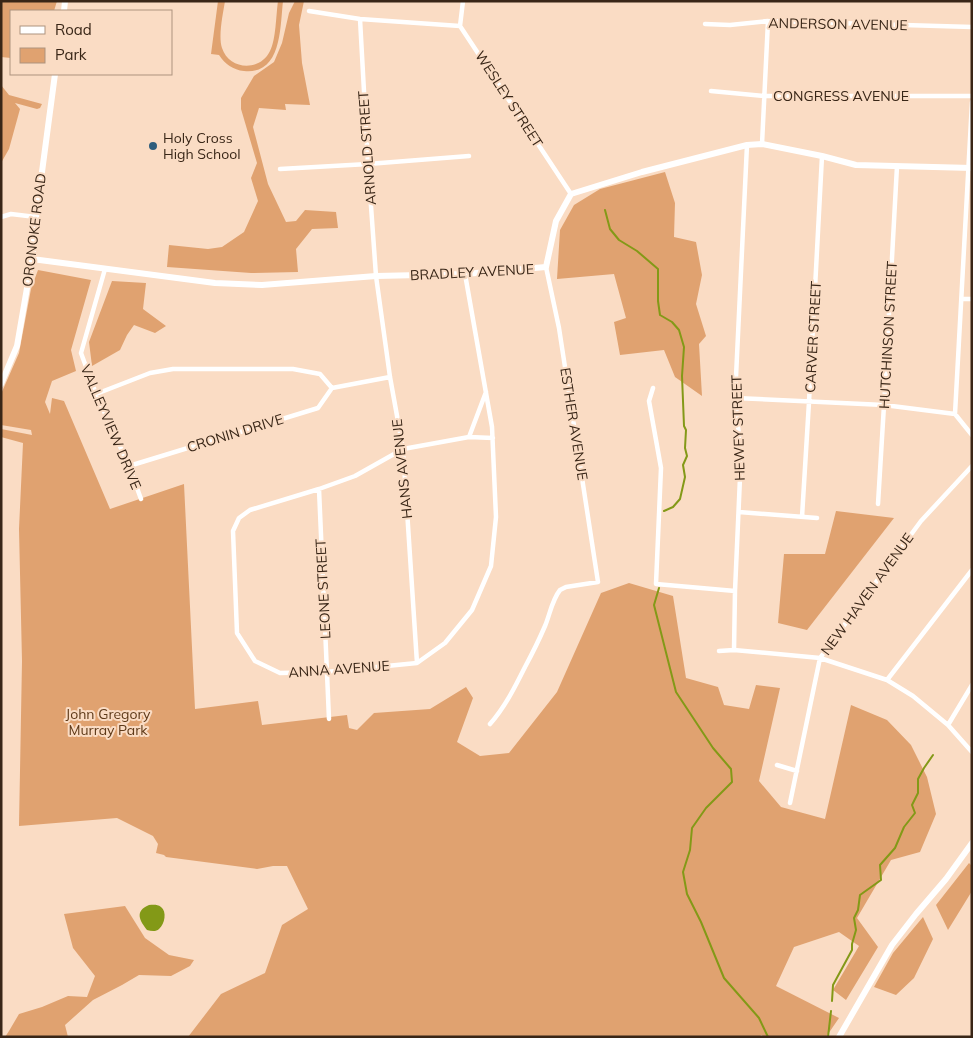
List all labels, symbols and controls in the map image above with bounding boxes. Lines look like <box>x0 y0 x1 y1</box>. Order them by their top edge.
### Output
legend <box>10 10 172 75</box>
street label: ANDERSON AVENUE <box>768 14 908 34</box>
text: Road <box>55 20 92 39</box>
text: Park <box>55 45 87 64</box>
street label: WESLEY STREET <box>471 47 547 151</box>
street label: CONGRESS AVENUE <box>773 87 909 105</box>
street label: ARNOLD STREET <box>354 90 380 206</box>
place label: Holy Cross High School <box>163 129 241 163</box>
marker: Holy Cross High School <box>147 140 159 152</box>
street label: ORONOKE ROAD <box>18 172 50 288</box>
street label: BRADLEY AVENUE <box>410 260 534 284</box>
street label: HUTCHINSON STREET <box>875 260 901 409</box>
street label: CARVER STREET <box>801 280 825 393</box>
street label: VALLEYVIEW DRIVE <box>77 362 145 492</box>
street label: ESTHER AVENUE <box>556 366 592 482</box>
street label: HEWEY STREET <box>727 374 749 481</box>
street label: CRONIN DRIVE <box>185 410 285 456</box>
street label: HANS AVENUE <box>388 418 416 520</box>
street label: NEW HAVEN AVENUE <box>817 529 917 659</box>
street label: LEONE STREET <box>311 538 335 640</box>
street label: ANNA AVENUE <box>288 656 390 682</box>
park label: John Gregory Murray Park <box>66 705 151 739</box>

